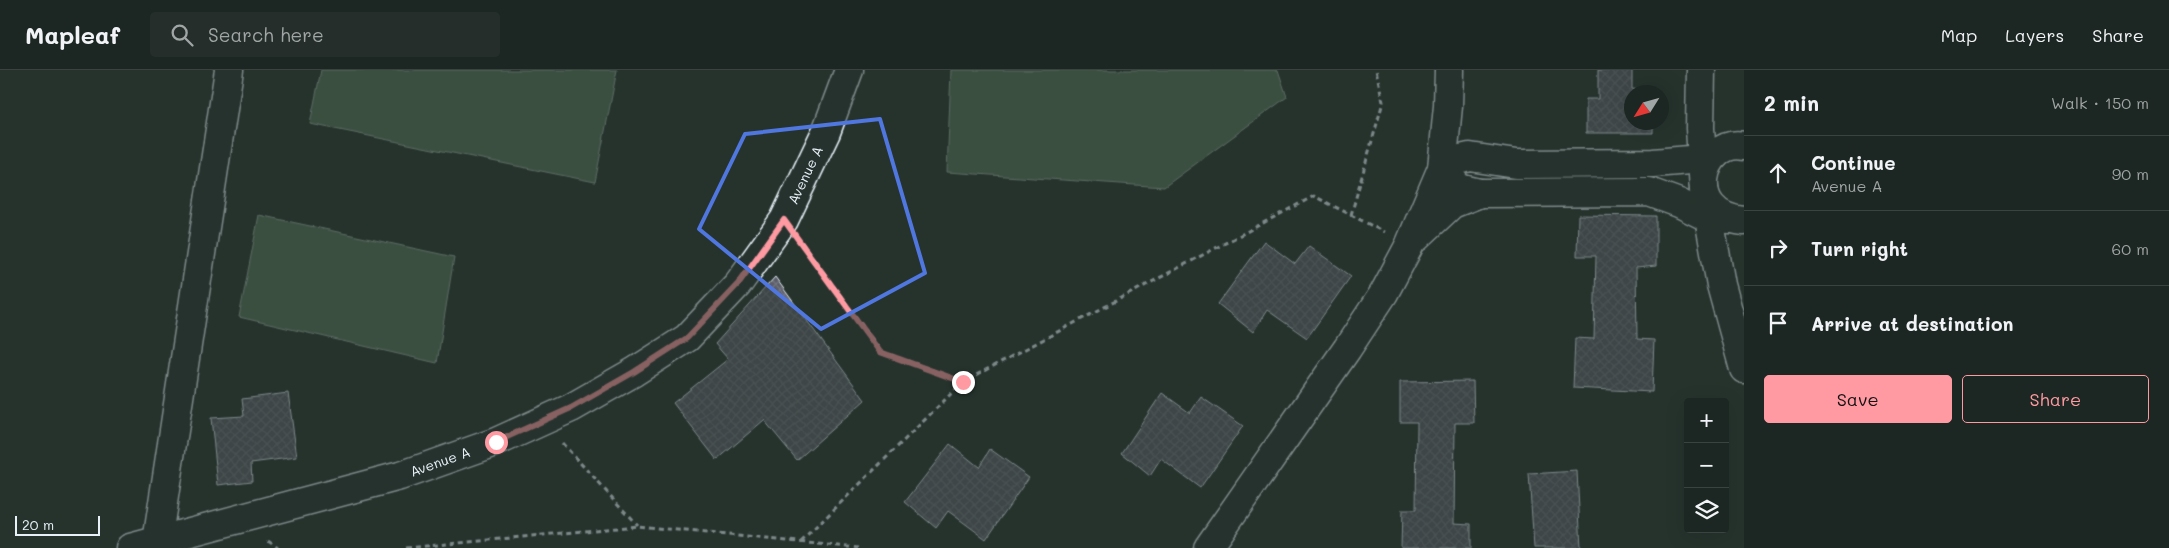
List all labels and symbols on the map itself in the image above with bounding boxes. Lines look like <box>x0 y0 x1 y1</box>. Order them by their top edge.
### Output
north arrow <box>1624 85 1669 130</box>
street label: Avenue A <box>783 143 827 207</box>
route end <box>952 371 975 394</box>
route start <box>485 431 508 454</box>
street label: Avenue A <box>407 442 473 481</box>
scale bar <box>15 513 100 536</box>

